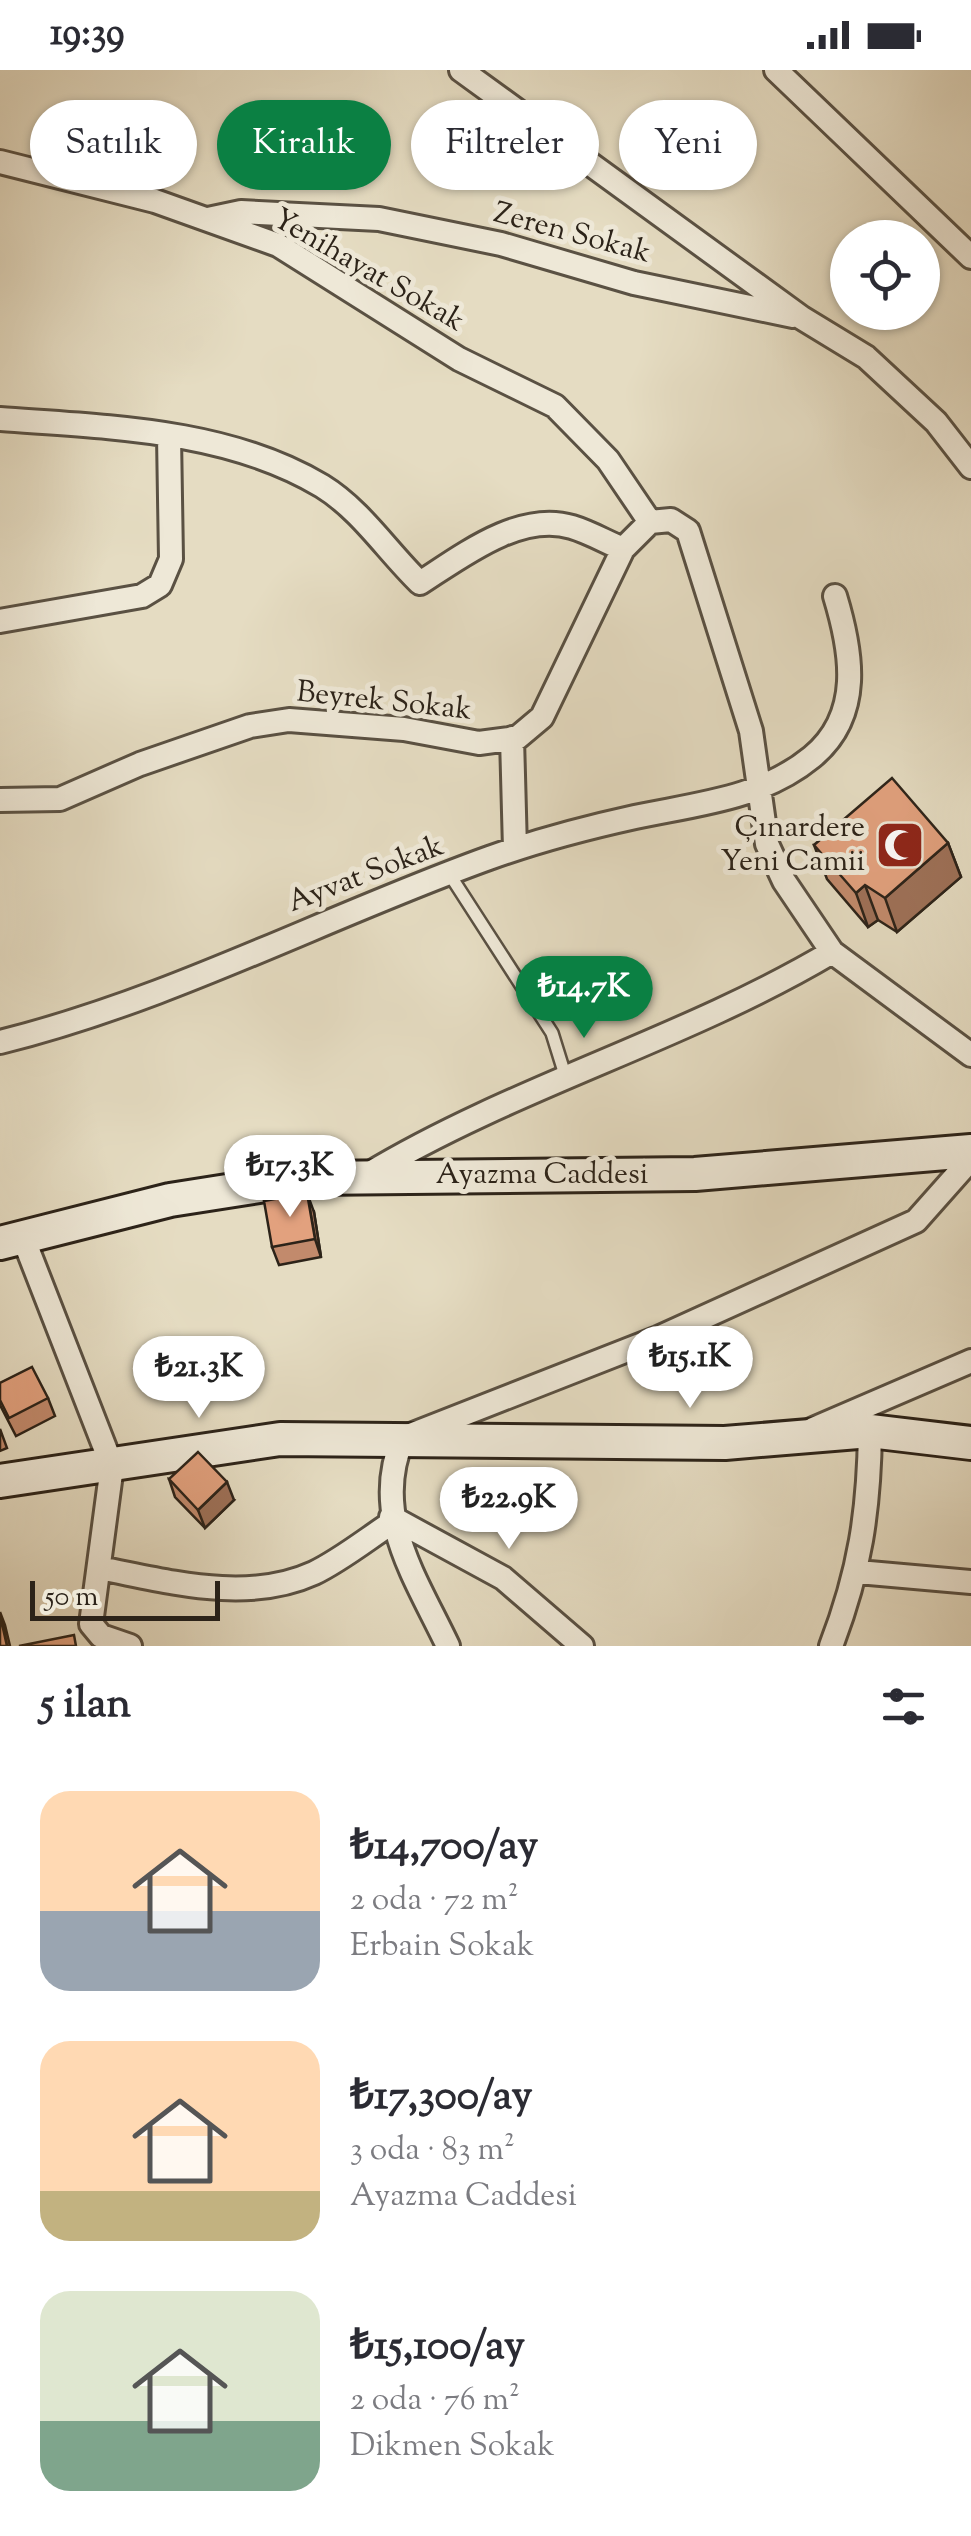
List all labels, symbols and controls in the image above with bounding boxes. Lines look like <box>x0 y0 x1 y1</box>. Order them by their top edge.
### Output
text: 19:39 <box>50 8 124 62</box>
chip: Satılık <box>30 100 197 190</box>
chip: Kiralık <box>217 100 391 190</box>
chip: Filtreler <box>411 100 599 190</box>
chip: Yeni <box>619 100 757 190</box>
street label: Zeren Sokak <box>489 192 655 276</box>
street label: Yenihayat Sokak <box>264 199 472 343</box>
map controls <box>830 220 940 330</box>
button: locate <box>830 220 940 330</box>
street label: Beyrek Sokak <box>294 671 474 733</box>
place label: Çınardere Yeni Camii <box>721 807 865 884</box>
mosque icon: Çınardere Yeni Camii <box>874 819 926 871</box>
street label: Ayvat Sokak <box>282 825 450 925</box>
pin: ₺14.7K <box>503 956 665 1041</box>
text: ₺14.7K <box>538 965 630 1011</box>
pin: ₺17.3K <box>209 1135 371 1220</box>
text: ₺17.3K <box>246 1144 334 1190</box>
street label: Ayazma Caddesi <box>436 1154 648 1197</box>
pin: ₺15.1K <box>609 1326 771 1411</box>
text: ₺15.1K <box>649 1335 731 1381</box>
pin: ₺21.3K <box>118 1336 280 1421</box>
text: ₺21.3K <box>155 1345 243 1391</box>
pin: ₺22.9K <box>428 1467 590 1552</box>
text: ₺22.9K <box>462 1476 556 1522</box>
scale bar <box>30 1576 220 1620</box>
text: 50 m <box>45 1578 99 1618</box>
text: 5 ilan <box>40 1676 131 1736</box>
icon: filters <box>876 1679 931 1734</box>
text: ₺14,700/ay <box>350 1818 538 1878</box>
icon: home <box>120 1831 240 1951</box>
text: 2 oda · 72 m² <box>350 1878 519 1924</box>
text: Erbain Sokak <box>350 1924 534 1970</box>
text: ₺17,300/ay <box>350 2068 532 2128</box>
icon: home <box>120 2081 240 2201</box>
text: 3 oda · 83 m² <box>350 2128 515 2174</box>
text: Ayazma Caddesi <box>350 2174 577 2220</box>
text: ₺15,100/ay <box>350 2318 525 2378</box>
icon: home <box>120 2331 240 2451</box>
text: 2 oda · 76 m² <box>350 2378 520 2424</box>
text: Dikmen Sokak <box>350 2424 555 2470</box>

